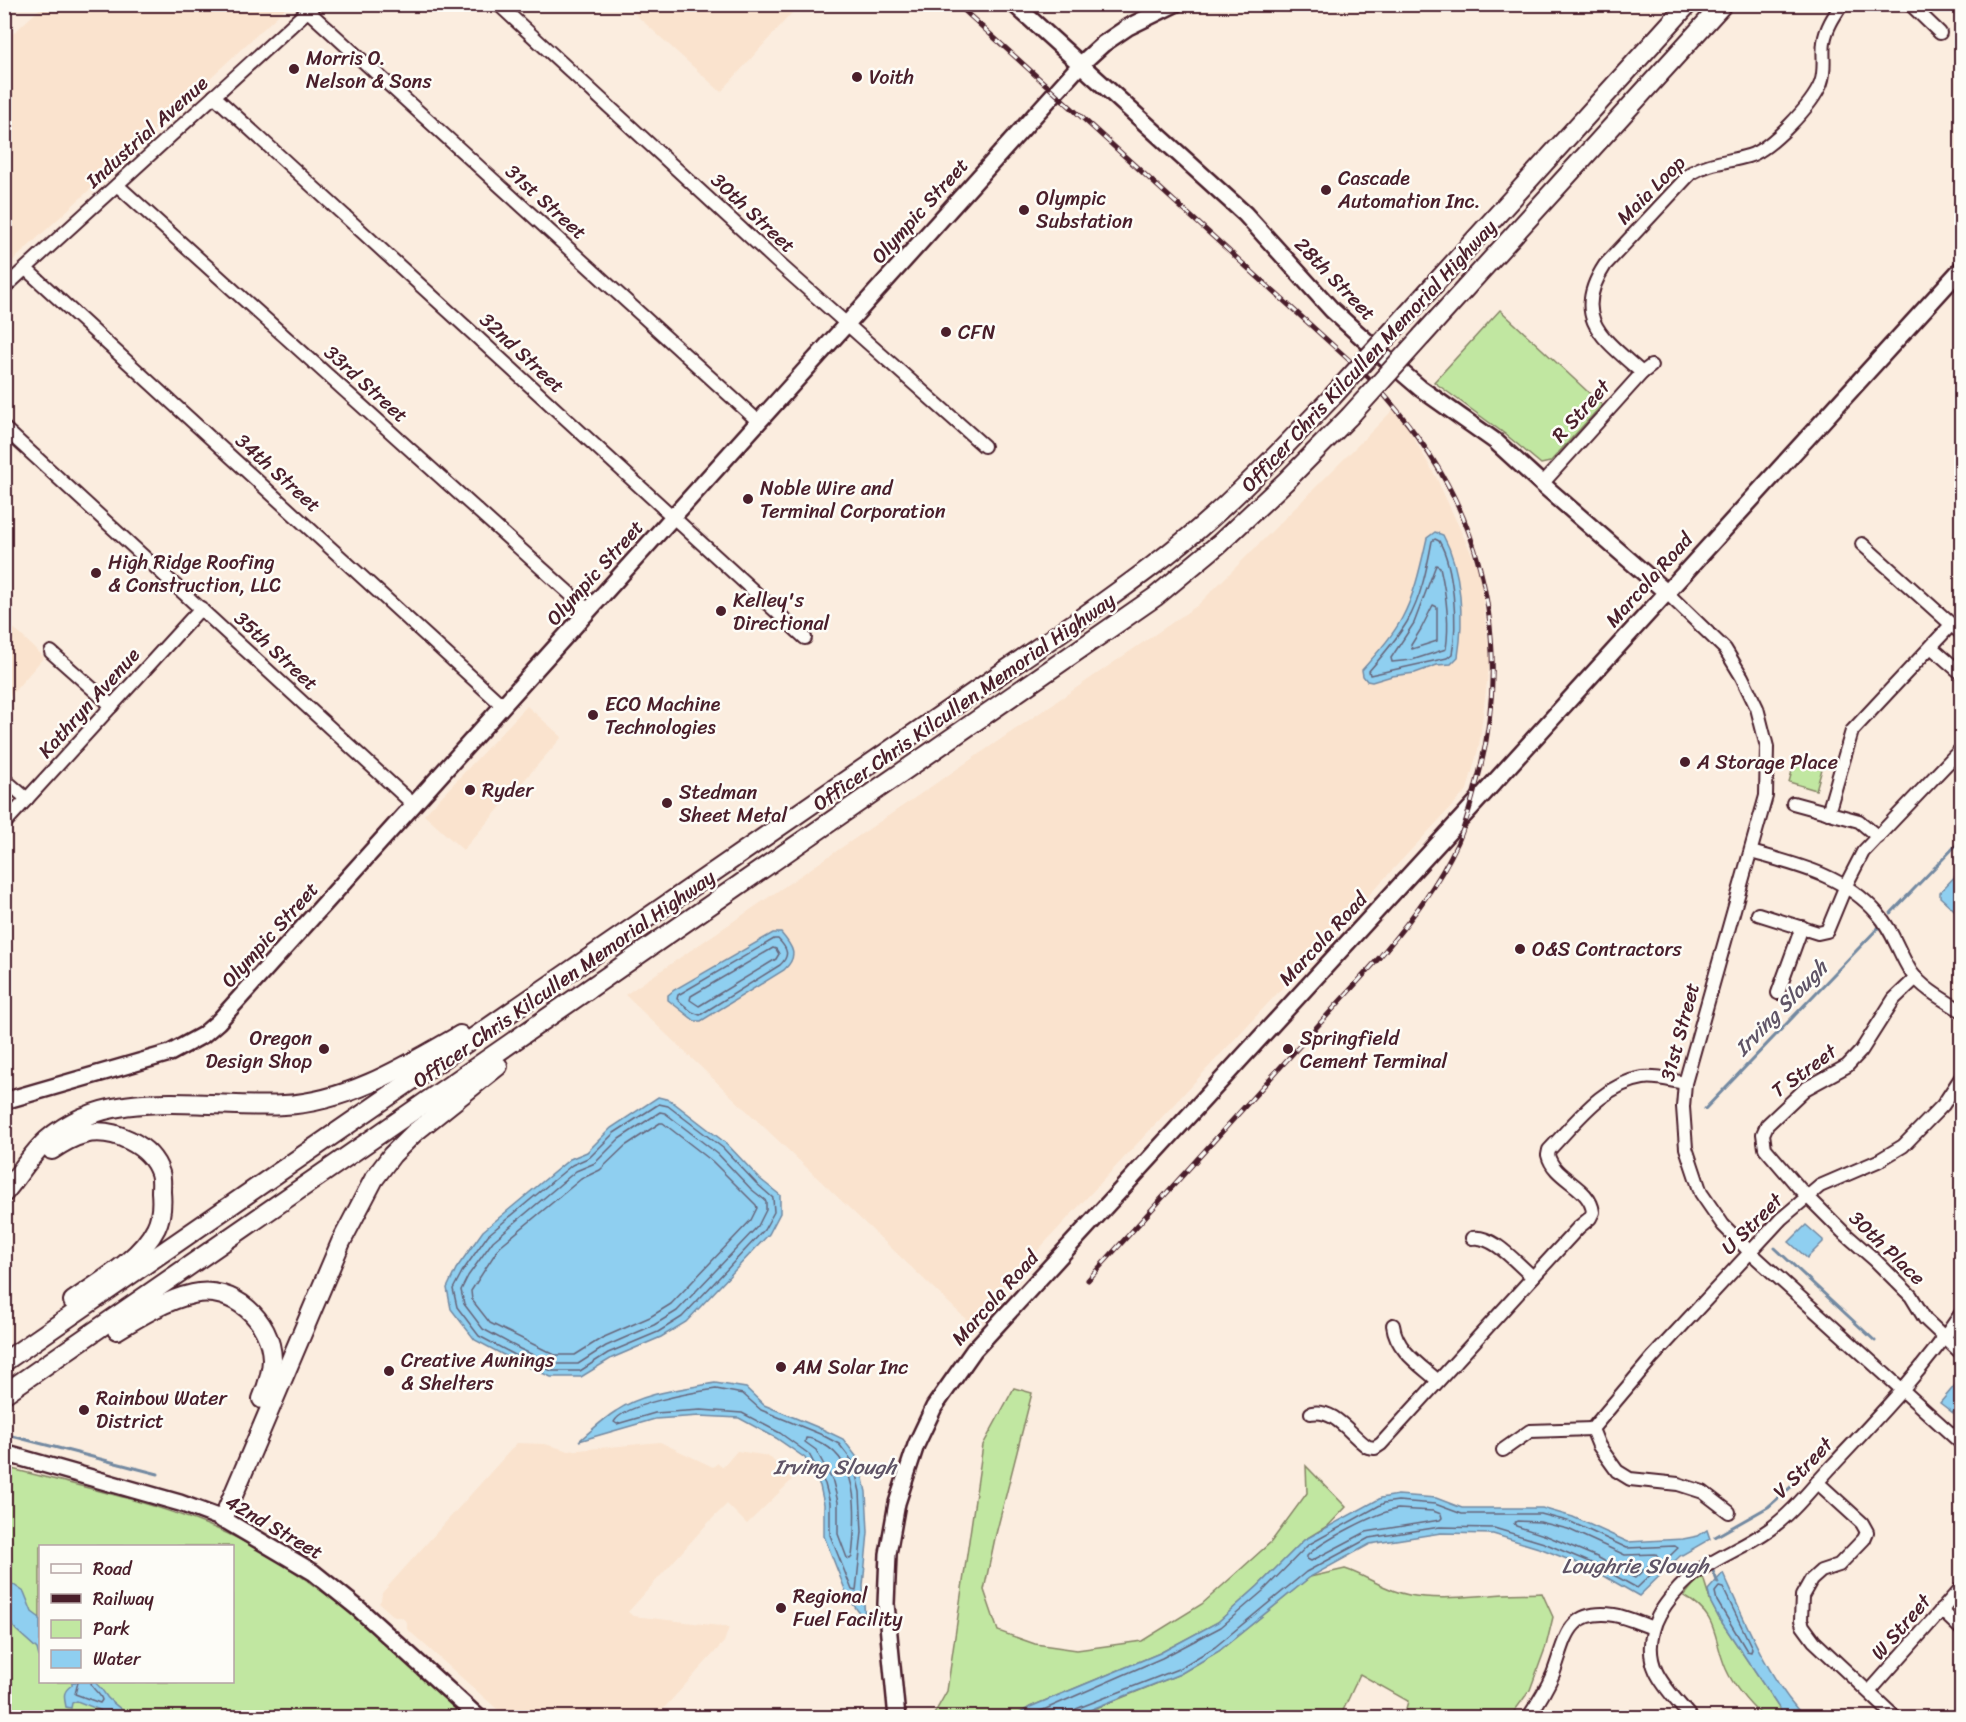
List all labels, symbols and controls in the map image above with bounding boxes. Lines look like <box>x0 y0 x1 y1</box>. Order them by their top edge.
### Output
place label: Morris O. Nelson & Sons <box>306 41 432 99</box>
place label: Voith <box>869 60 914 95</box>
marker: Morris O. Nelson & Sons <box>287 62 301 76</box>
street label: Industrial Avenue <box>77 67 217 198</box>
marker: Voith <box>850 70 864 84</box>
street label: Maia Loop <box>1608 146 1695 233</box>
street label: Olympic Street <box>862 150 978 272</box>
street label: 31st Street <box>497 155 595 249</box>
place label: Cascade Automation Inc. <box>1337 161 1481 219</box>
street label: 30th Street <box>702 164 804 262</box>
place label: Olympic Substation <box>1036 181 1133 239</box>
marker: Cascade Automation Inc. <box>1319 183 1333 197</box>
marker: Olympic Substation <box>1017 203 1031 217</box>
street label: Officer Chris Kilcullen Memorial Highway <box>1232 211 1506 501</box>
street label: 28th Street <box>1286 229 1385 330</box>
street label: 32nd Street <box>471 304 573 403</box>
place label: CFN <box>958 315 995 350</box>
marker: CFN <box>939 325 953 339</box>
street label: 33rd Street <box>316 336 417 432</box>
street label: R Street <box>1543 371 1620 451</box>
street label: 34th Street <box>227 425 329 522</box>
place label: Noble Wire and Terminal Corporation <box>760 471 946 529</box>
marker: Noble Wire and Terminal Corporation <box>741 492 755 506</box>
street label: Olympic Street <box>537 512 653 634</box>
street label: Marcola Road <box>1596 523 1703 636</box>
place label: High Ridge Roofing & Construction, LLC <box>108 545 281 603</box>
marker: High Ridge Roofing & Construction, LLC <box>89 566 103 580</box>
place label: Kelley's Directional <box>733 583 830 641</box>
street label: Officer Chris Kilcullen Memorial Highway <box>805 583 1123 821</box>
street label: 35th Street <box>225 602 327 700</box>
marker: Kelley's Directional <box>714 604 728 618</box>
street label: Kathryn Avenue <box>29 639 149 767</box>
place label: ECO Machine Technologies <box>605 687 721 745</box>
marker: ECO Machine Technologies <box>586 708 600 722</box>
place label: A Storage Place <box>1696 745 1838 780</box>
marker: A Storage Place <box>1678 755 1692 769</box>
place label: Ryder <box>482 773 534 808</box>
place label: Stedman Sheet Metal <box>679 775 788 833</box>
marker: Ryder <box>463 783 477 797</box>
marker: Stedman Sheet Metal <box>660 796 674 810</box>
street label: Officer Chris Kilcullen Memorial Highway <box>405 860 723 1098</box>
street label: Olympic Street <box>212 874 328 996</box>
street label: Marcola Road <box>1270 883 1377 994</box>
place label: O&S Contractors <box>1532 932 1683 967</box>
marker: O&S Contractors <box>1513 942 1527 956</box>
water label: Irving Slough <box>1724 949 1839 1066</box>
street label: 31st Street <box>1650 979 1710 1085</box>
place label: Oregon Design Shop <box>205 1021 312 1079</box>
place label: Springfield Cement Terminal <box>1300 1021 1448 1079</box>
street label: T Street <box>1764 1034 1845 1107</box>
marker: Oregon Design Shop <box>317 1042 331 1056</box>
marker: Springfield Cement Terminal <box>1281 1042 1295 1056</box>
street label: U Street <box>1713 1184 1792 1263</box>
street label: 30th Place <box>1840 1202 1934 1294</box>
street label: Marcola Road <box>942 1241 1049 1354</box>
place label: Creative Awnings & Shelters <box>401 1343 555 1401</box>
place label: AM Solar Inc <box>792 1350 908 1385</box>
marker: AM Solar Inc <box>774 1360 788 1374</box>
marker: Creative Awnings & Shelters <box>382 1364 396 1378</box>
place label: Rainbow Water District <box>96 1381 229 1439</box>
marker: Rainbow Water District <box>77 1403 91 1417</box>
street label: V Street <box>1764 1428 1842 1507</box>
water label: Irving Slough <box>773 1448 898 1486</box>
street label: 42nd Street <box>218 1485 330 1569</box>
legend <box>39 1545 234 1683</box>
water label: Loughrie Slough <box>1562 1547 1710 1585</box>
text: Road <box>93 1553 133 1585</box>
place label: Regional Fuel Facility <box>793 1579 903 1637</box>
text: Railway <box>93 1583 155 1615</box>
street label: W Street <box>1862 1585 1941 1668</box>
marker: Regional Fuel Facility <box>774 1601 788 1615</box>
text: Park <box>93 1613 130 1645</box>
text: Water <box>93 1643 142 1675</box>

